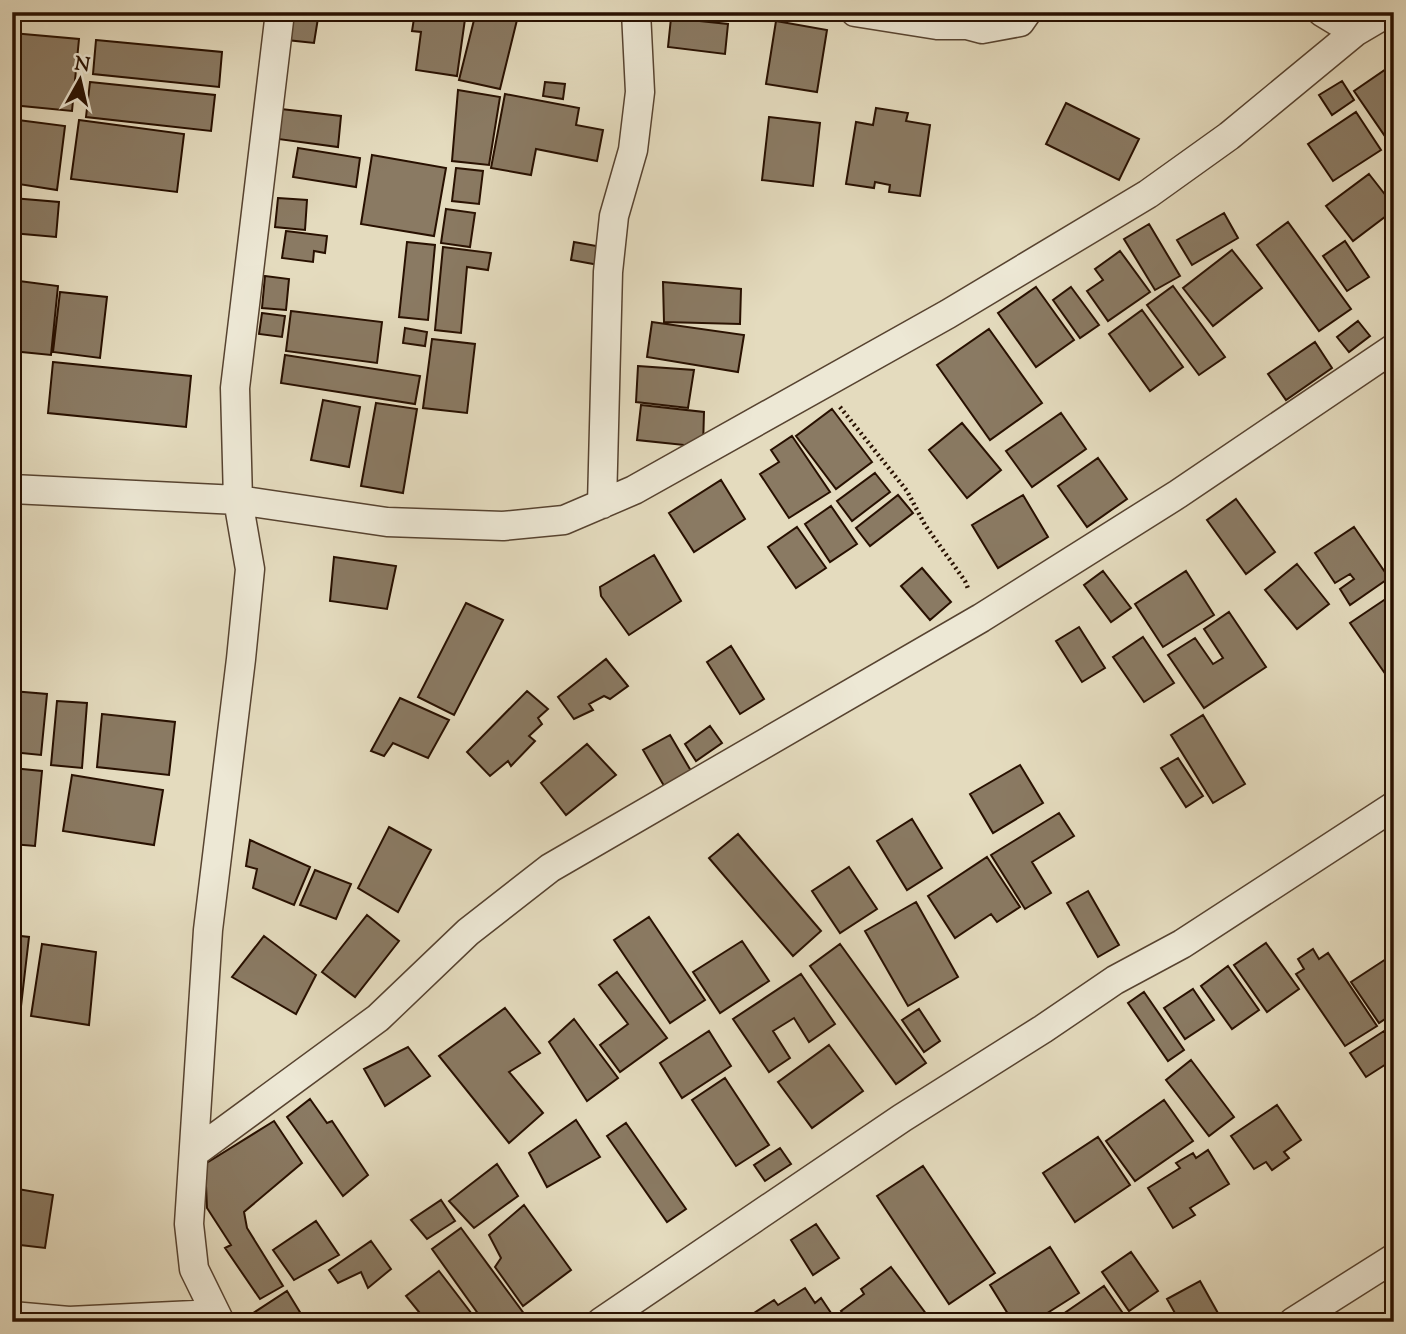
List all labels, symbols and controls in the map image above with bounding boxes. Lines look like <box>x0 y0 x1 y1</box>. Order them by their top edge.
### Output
north arrow <box>46 46 116 116</box>
text: N <box>73 51 91 80</box>

